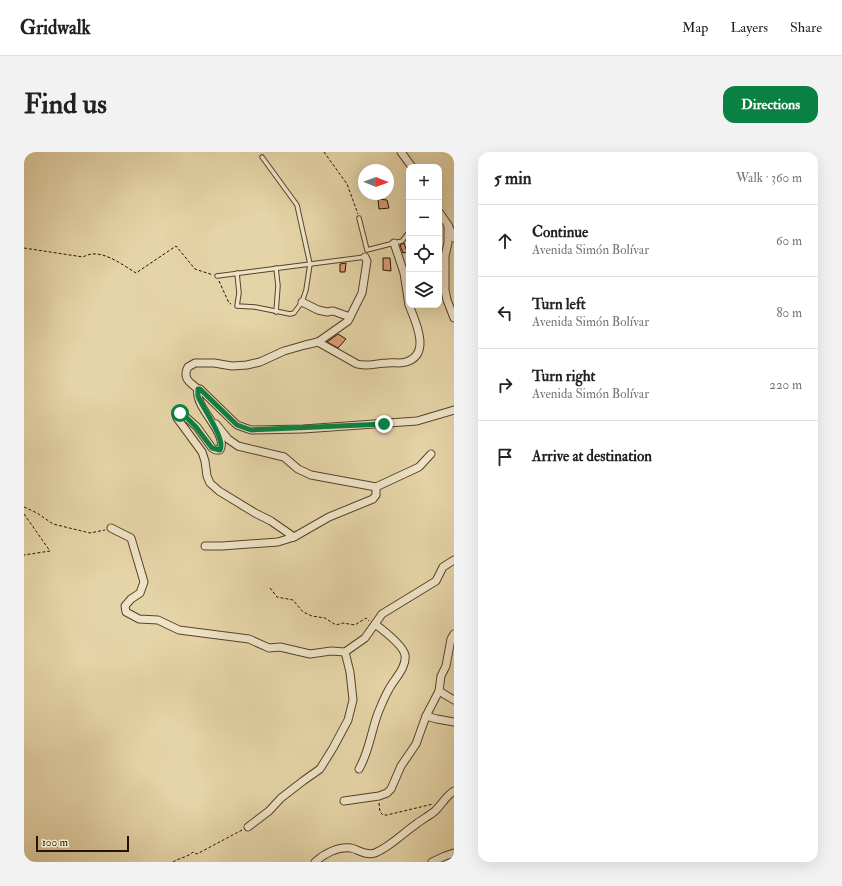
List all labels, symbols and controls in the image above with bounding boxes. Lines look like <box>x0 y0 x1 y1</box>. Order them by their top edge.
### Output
text: Gridwalk <box>20 16 91 40</box>
text: Map <box>682 19 708 36</box>
text: Layers <box>730 19 768 36</box>
text: Share <box>790 19 822 36</box>
button: Directions <box>723 86 818 123</box>
text: Find us <box>24 87 107 122</box>
north arrow <box>358 164 394 200</box>
map controls <box>406 164 442 308</box>
button: + <box>406 164 442 200</box>
text: 5 min <box>494 168 532 189</box>
text: Walk · 360 m <box>736 170 802 186</box>
button: − <box>406 200 442 236</box>
text: Continue <box>532 223 588 242</box>
icon: ahead <box>494 230 516 252</box>
text: 60 m <box>776 233 802 249</box>
button: locate <box>406 236 442 272</box>
text: Avenida Simón Bolívar <box>532 242 649 258</box>
button: layers <box>406 272 442 308</box>
text: Turn left <box>532 295 586 314</box>
icon: left <box>494 302 516 324</box>
text: 80 m <box>776 305 802 321</box>
text: Avenida Simón Bolívar <box>532 314 649 330</box>
text: Turn right <box>532 367 595 386</box>
icon: right <box>494 374 516 396</box>
text: 220 m <box>769 377 802 393</box>
text: Avenida Simón Bolívar <box>532 386 649 402</box>
route start <box>171 404 189 422</box>
route end <box>375 415 393 433</box>
icon: arrive <box>494 446 516 468</box>
text: Arrive at destination <box>532 447 652 466</box>
scale bar <box>36 834 129 853</box>
text: 100 m <box>42 836 68 849</box>

